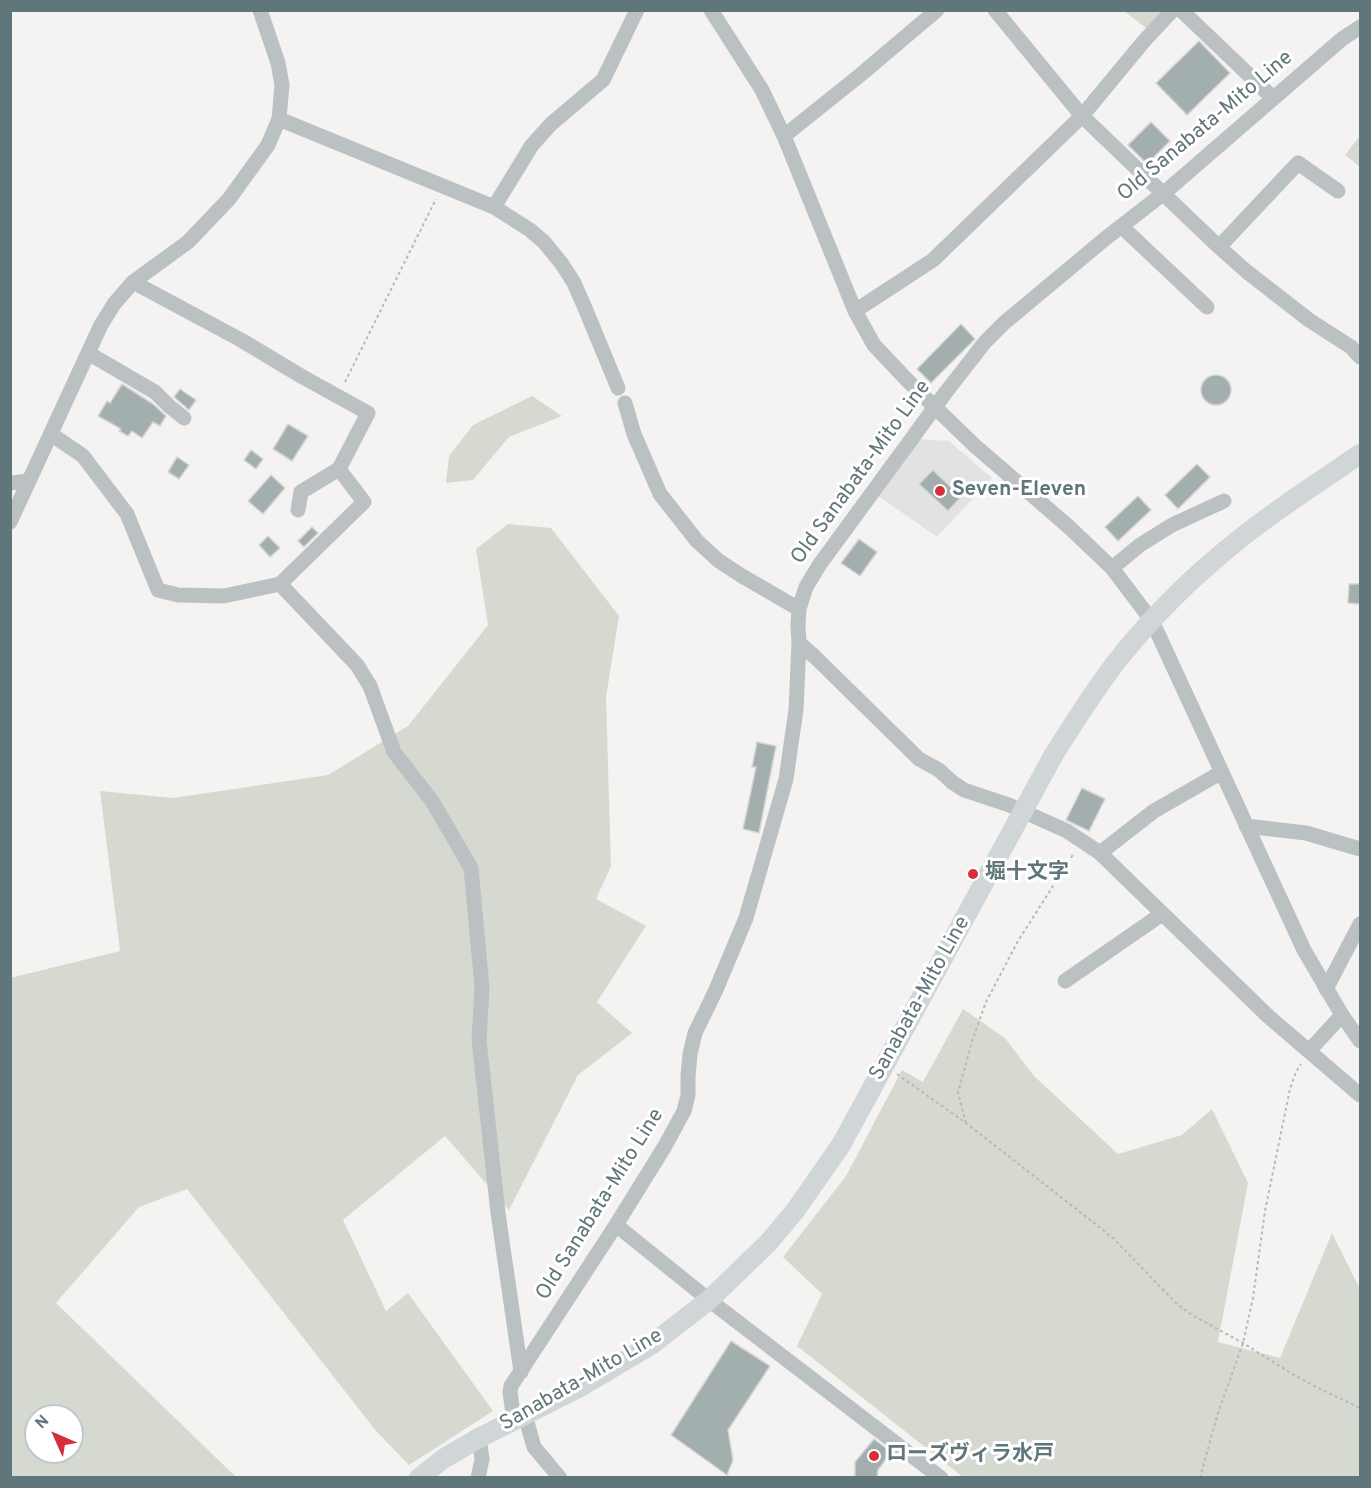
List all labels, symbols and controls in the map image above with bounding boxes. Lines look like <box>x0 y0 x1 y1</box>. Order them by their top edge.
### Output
street label: Old Sanabata-Mito Line <box>1113 46 1299 208</box>
street label: Old Sanabata-Mito Line <box>787 376 937 570</box>
place label: Seven-Eleven <box>952 478 1086 504</box>
marker: Seven-Eleven <box>933 484 947 498</box>
place label: 堀十文字 <box>985 861 1069 887</box>
marker: 堀十文字 <box>966 867 980 881</box>
street label: Sanabata-Mito Line <box>865 913 977 1085</box>
street label: Old Sanabata-Mito Line <box>532 1104 670 1306</box>
street label: Sanabata-Mito Line <box>496 1324 668 1438</box>
north arrow <box>24 1404 84 1464</box>
text: N <box>32 1412 54 1434</box>
place label: ローズヴィラ水戸 <box>886 1443 1054 1469</box>
marker: ローズヴィラ水戸 <box>867 1449 881 1463</box>

